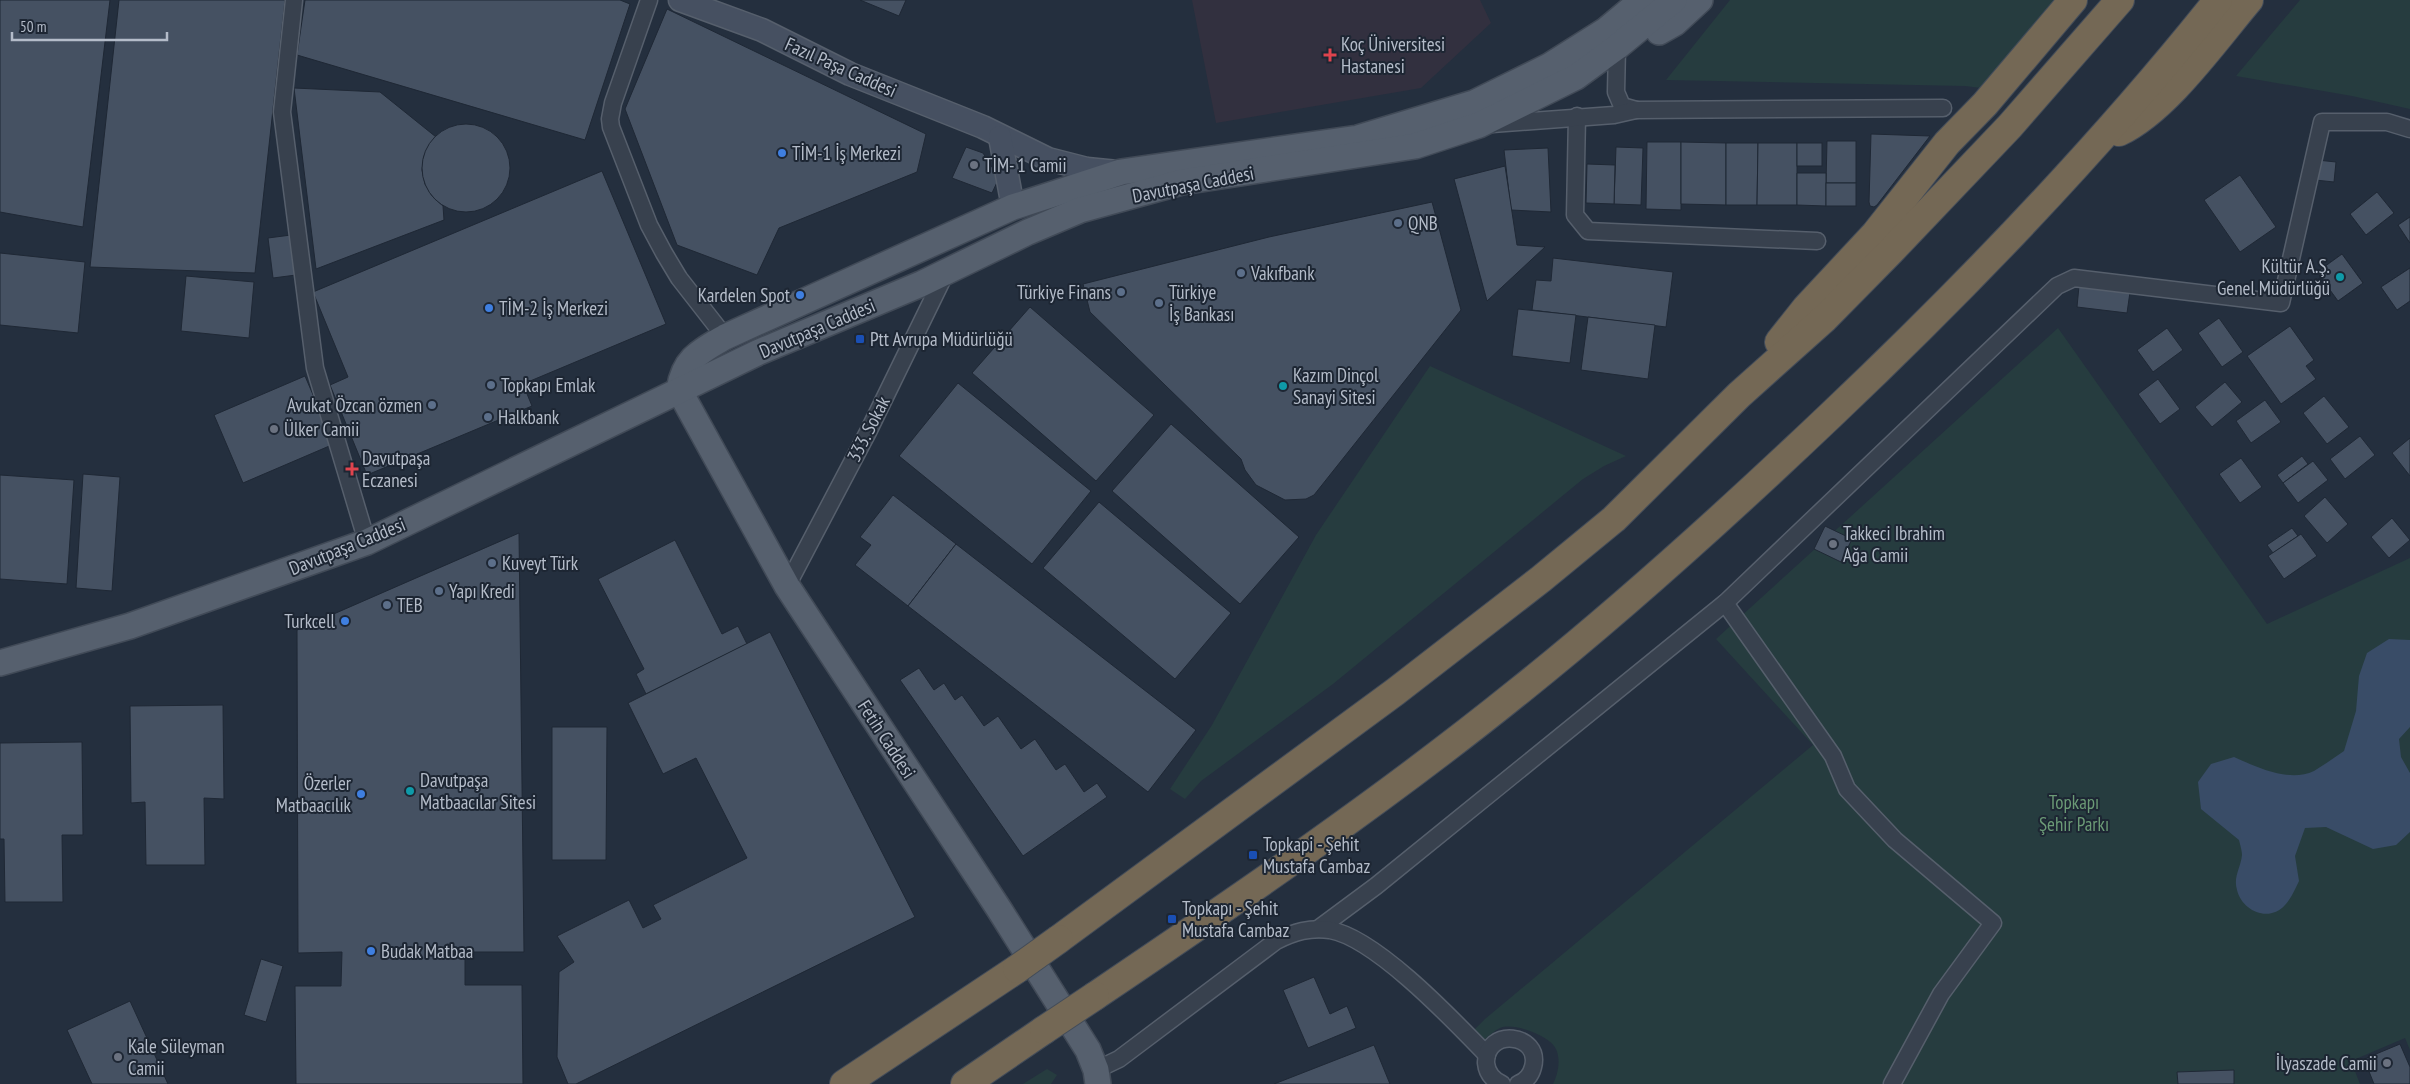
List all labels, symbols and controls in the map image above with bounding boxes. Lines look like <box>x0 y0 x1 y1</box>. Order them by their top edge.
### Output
scale bar <box>12 10 168 42</box>
text: 50 m <box>20 17 46 36</box>
street label: Fazıl Paşa Caddesi <box>782 32 900 102</box>
place label: Koç Üniversitesi Hastanesi <box>1341 32 1445 78</box>
marker: Koç Üniversitesi Hastanesi <box>1323 48 1337 62</box>
place label: TİM-1 İş Merkezi <box>792 141 901 165</box>
marker: TİM-1 İş Merkezi <box>776 147 788 159</box>
place label: TİM- 1 Camii <box>984 153 1067 177</box>
marker: TİM- 1 Camii <box>968 159 980 171</box>
street label: Davutpaşa Caddesi <box>1130 160 1256 208</box>
place label: QNB <box>1408 211 1438 235</box>
marker: QNB <box>1392 217 1404 229</box>
place label: Kültür A.Ş. Genel Müdürlüğü <box>2217 254 2330 300</box>
place label: Vakıfbank <box>1250 261 1315 285</box>
marker: Vakıfbank <box>1235 267 1247 279</box>
marker: Kültür A.Ş. Genel Müdürlüğü <box>2334 271 2346 283</box>
place label: Türkiye Finans <box>1017 280 1111 304</box>
place label: Türkiye İş Bankası <box>1169 280 1234 326</box>
place label: Kardelen Spot <box>698 283 791 307</box>
marker: Türkiye Finans <box>1115 286 1127 298</box>
marker: Kardelen Spot <box>794 289 806 301</box>
street label: Davutpaşa Caddesi <box>756 293 878 363</box>
place label: TİM-2 İş Merkezi <box>499 296 608 320</box>
marker: Türkiye İş Bankası <box>1153 297 1165 309</box>
marker: TİM-2 İş Merkezi <box>483 302 495 314</box>
place label: Ptt Avrupa Müdürlüğü <box>870 327 1013 351</box>
marker: Ptt Avrupa Müdürlüğü <box>854 333 866 345</box>
place label: Kazım Dinçol Sanayi Sitesi <box>1293 363 1379 409</box>
place label: Topkapı Emlak <box>501 373 596 397</box>
marker: Topkapı Emlak <box>485 379 497 391</box>
marker: Kazım Dinçol Sanayi Sitesi <box>1277 380 1289 392</box>
street label: 333. Sokak <box>841 392 895 466</box>
place label: Avukat Özcan özmen <box>287 393 422 417</box>
marker: Avukat Özcan özmen <box>426 399 438 411</box>
place label: Halkbank <box>498 405 560 429</box>
marker: Halkbank <box>482 411 494 423</box>
place label: Ülker Camii <box>284 417 359 441</box>
marker: Ülker Camii <box>268 423 280 435</box>
place label: Davutpaşa Eczanesi <box>362 446 430 492</box>
marker: Davutpaşa Eczanesi <box>346 463 358 475</box>
street label: Davutpaşa Caddesi <box>285 512 409 580</box>
place label: Takkeci Ibrahim Ağa Camii <box>1843 521 1945 567</box>
marker: Takkeci Ibrahim Ağa Camii <box>1827 538 1839 550</box>
place label: Kuveyt Türk <box>502 551 579 575</box>
marker: Kuveyt Türk <box>486 557 498 569</box>
place label: Yapı Kredi <box>449 579 515 603</box>
marker: Yapı Kredi <box>433 585 445 597</box>
place label: TEB <box>397 593 423 617</box>
marker: TEB <box>381 599 393 611</box>
place label: Turkcell <box>284 609 336 633</box>
marker: Turkcell <box>339 615 351 627</box>
street label: Fetih Caddesi <box>853 695 921 783</box>
place label: Davutpaşa Matbaacılar Sitesi <box>420 768 536 814</box>
place label: Özerler Matbaacılık <box>276 771 352 817</box>
marker: Davutpaşa Matbaacılar Sitesi <box>404 785 416 797</box>
marker: Özerler Matbaacılık <box>355 788 367 800</box>
park label: Topkapı Şehir Parkı <box>2039 790 2109 836</box>
place label: Topkapi - Şehit Mustafa Cambaz <box>1263 832 1370 878</box>
marker: Topkapi - Şehit Mustafa Cambaz <box>1247 849 1259 861</box>
place label: Topkapı - Şehit Mustafa Cambaz <box>1182 896 1289 942</box>
marker: Topkapı - Şehit Mustafa Cambaz <box>1166 913 1178 925</box>
place label: Budak Matbaa <box>381 939 473 963</box>
marker: Budak Matbaa <box>365 945 377 957</box>
place label: Kale Süleyman Camii <box>128 1034 225 1080</box>
marker: Kale Süleyman Camii <box>112 1051 124 1063</box>
place label: İlyaszade Camii <box>2276 1051 2377 1075</box>
marker: İlyaszade Camii <box>2381 1057 2393 1069</box>

